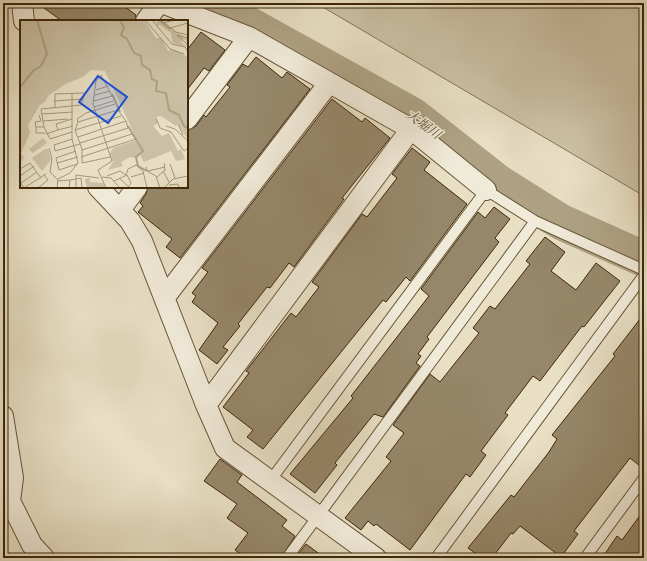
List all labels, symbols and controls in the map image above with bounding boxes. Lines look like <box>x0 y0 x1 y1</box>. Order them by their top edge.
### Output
inset map <box>20 20 188 188</box>
water label: 大堀川 <box>402 107 445 145</box>

